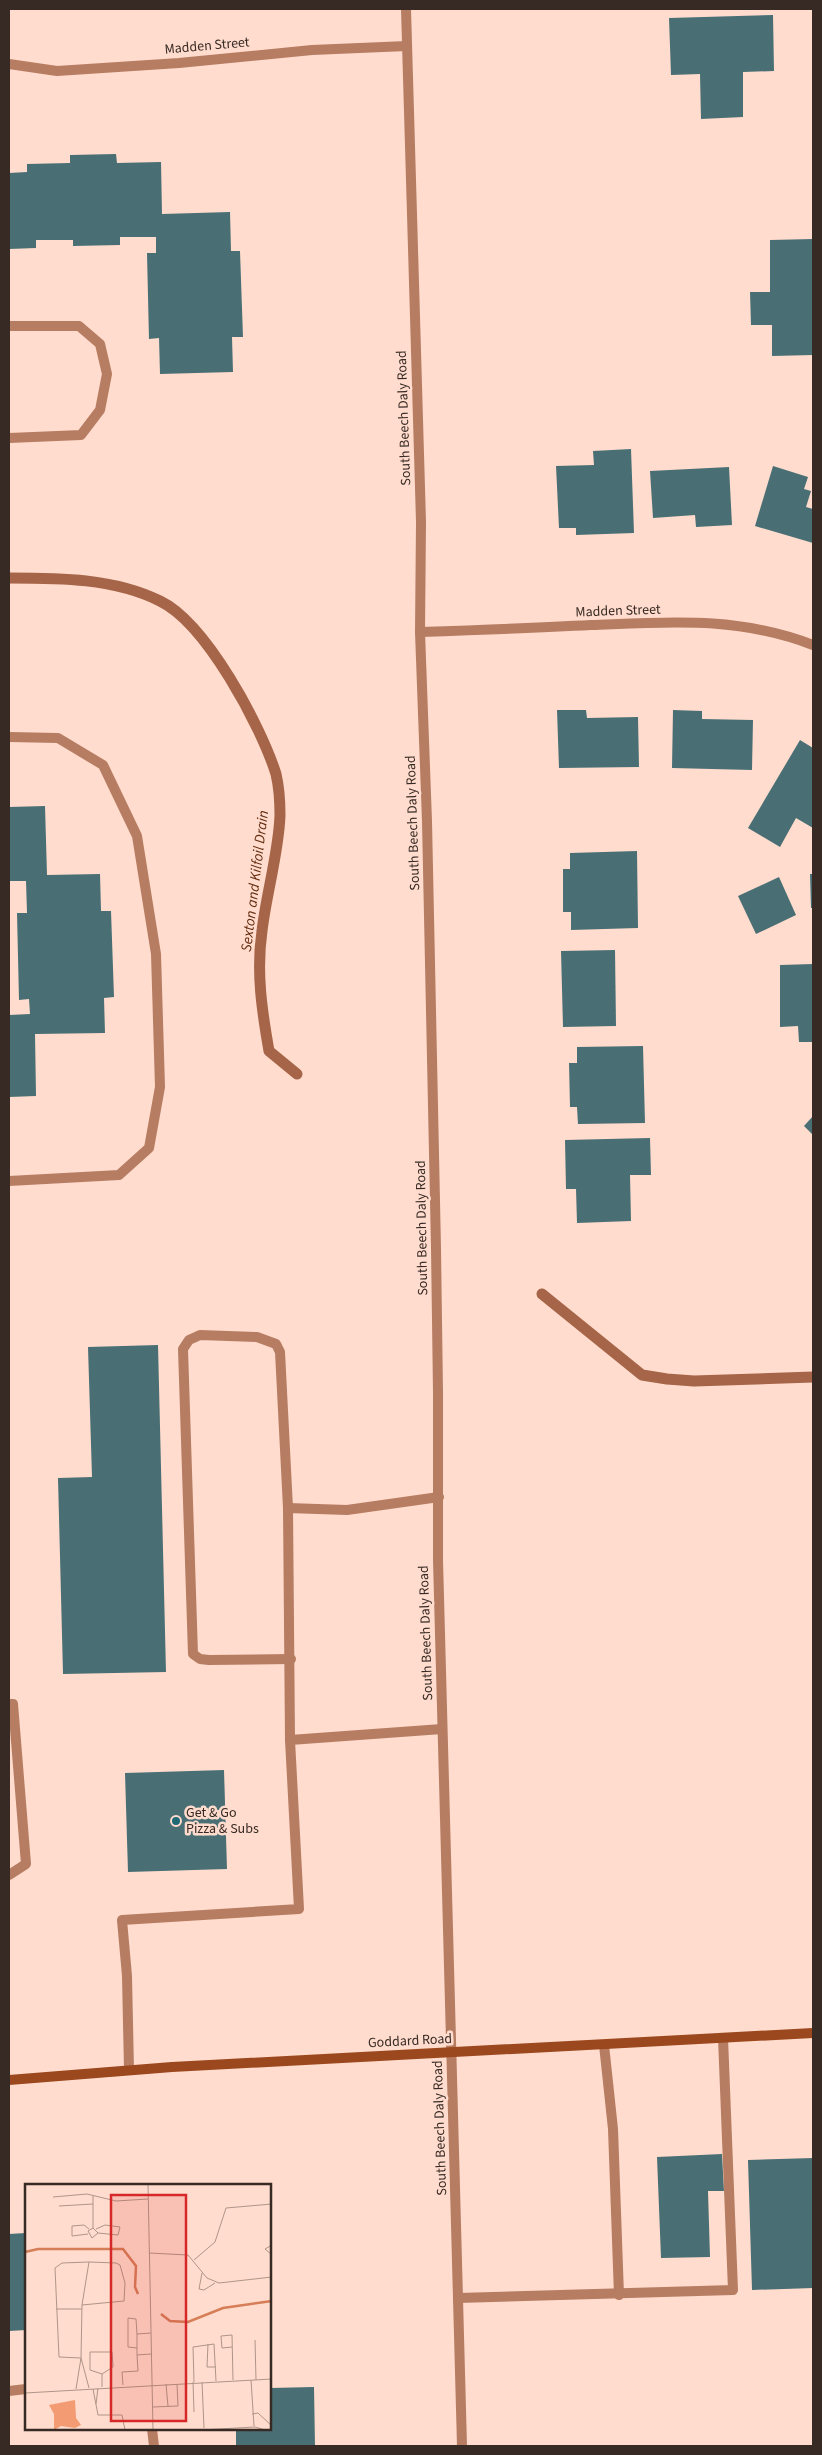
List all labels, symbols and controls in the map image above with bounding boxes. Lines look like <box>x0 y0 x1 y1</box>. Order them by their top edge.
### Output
street label: Madden Street <box>164 32 251 60</box>
street label: South Beech Daly Road <box>392 350 416 486</box>
street label: Madden Street <box>575 600 661 622</box>
street label: South Beech Daly Road <box>401 755 425 891</box>
water label: Sexton and Kilfoil Drain <box>236 809 274 953</box>
street label: South Beech Daly Road <box>411 1160 433 1296</box>
street label: South Beech Daly Road <box>414 1565 438 1701</box>
place label: Get & Go Pizza & Subs <box>186 1803 259 1839</box>
marker: Get & Go Pizza & Subs <box>170 1815 182 1827</box>
street label: Goddard Road <box>367 2029 453 2053</box>
street label: South Beech Daly Road <box>428 2060 452 2196</box>
inset map <box>25 2184 271 2430</box>

